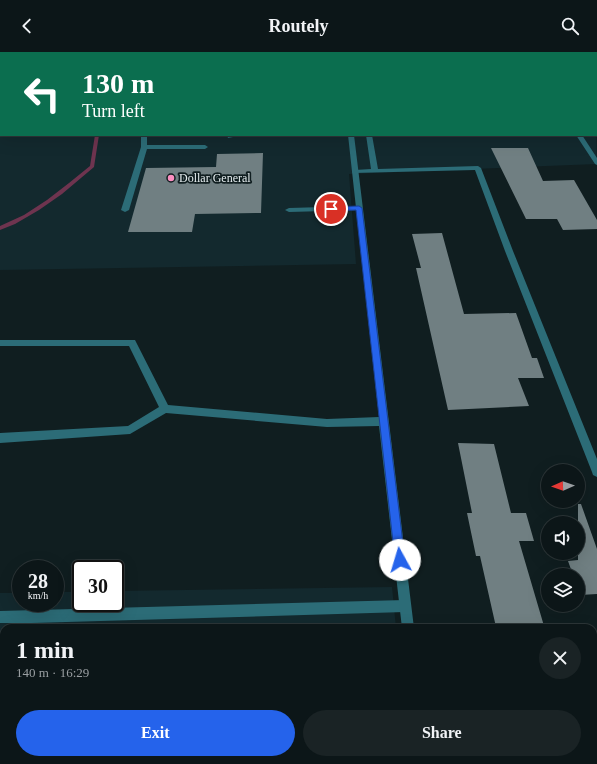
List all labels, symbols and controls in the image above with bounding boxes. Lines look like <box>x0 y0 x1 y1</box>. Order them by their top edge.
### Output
icon: back <box>16 15 38 37</box>
icon: search <box>559 15 581 37</box>
text: Routely <box>269 16 329 36</box>
icon: left <box>16 68 68 120</box>
text: 130 m <box>82 68 154 99</box>
text: Turn left <box>82 101 145 121</box>
place label: Dollar General <box>179 171 251 185</box>
marker: Dollar General <box>166 173 176 183</box>
pin <box>314 192 348 226</box>
icon: arrive <box>320 198 342 220</box>
north arrow <box>541 464 585 508</box>
map controls <box>541 464 585 612</box>
button: sound <box>541 516 585 560</box>
position arrow <box>379 539 421 581</box>
speed limit sign: 30 <box>72 560 124 612</box>
button: layers <box>541 568 585 612</box>
text: 28 <box>28 570 48 592</box>
text: km/h <box>28 590 48 601</box>
text: 1 min <box>16 637 74 663</box>
button: close <box>539 637 581 679</box>
text: 140 m · 16:29 <box>16 665 89 680</box>
button: Exit <box>16 710 295 756</box>
button: Share <box>303 710 581 756</box>

